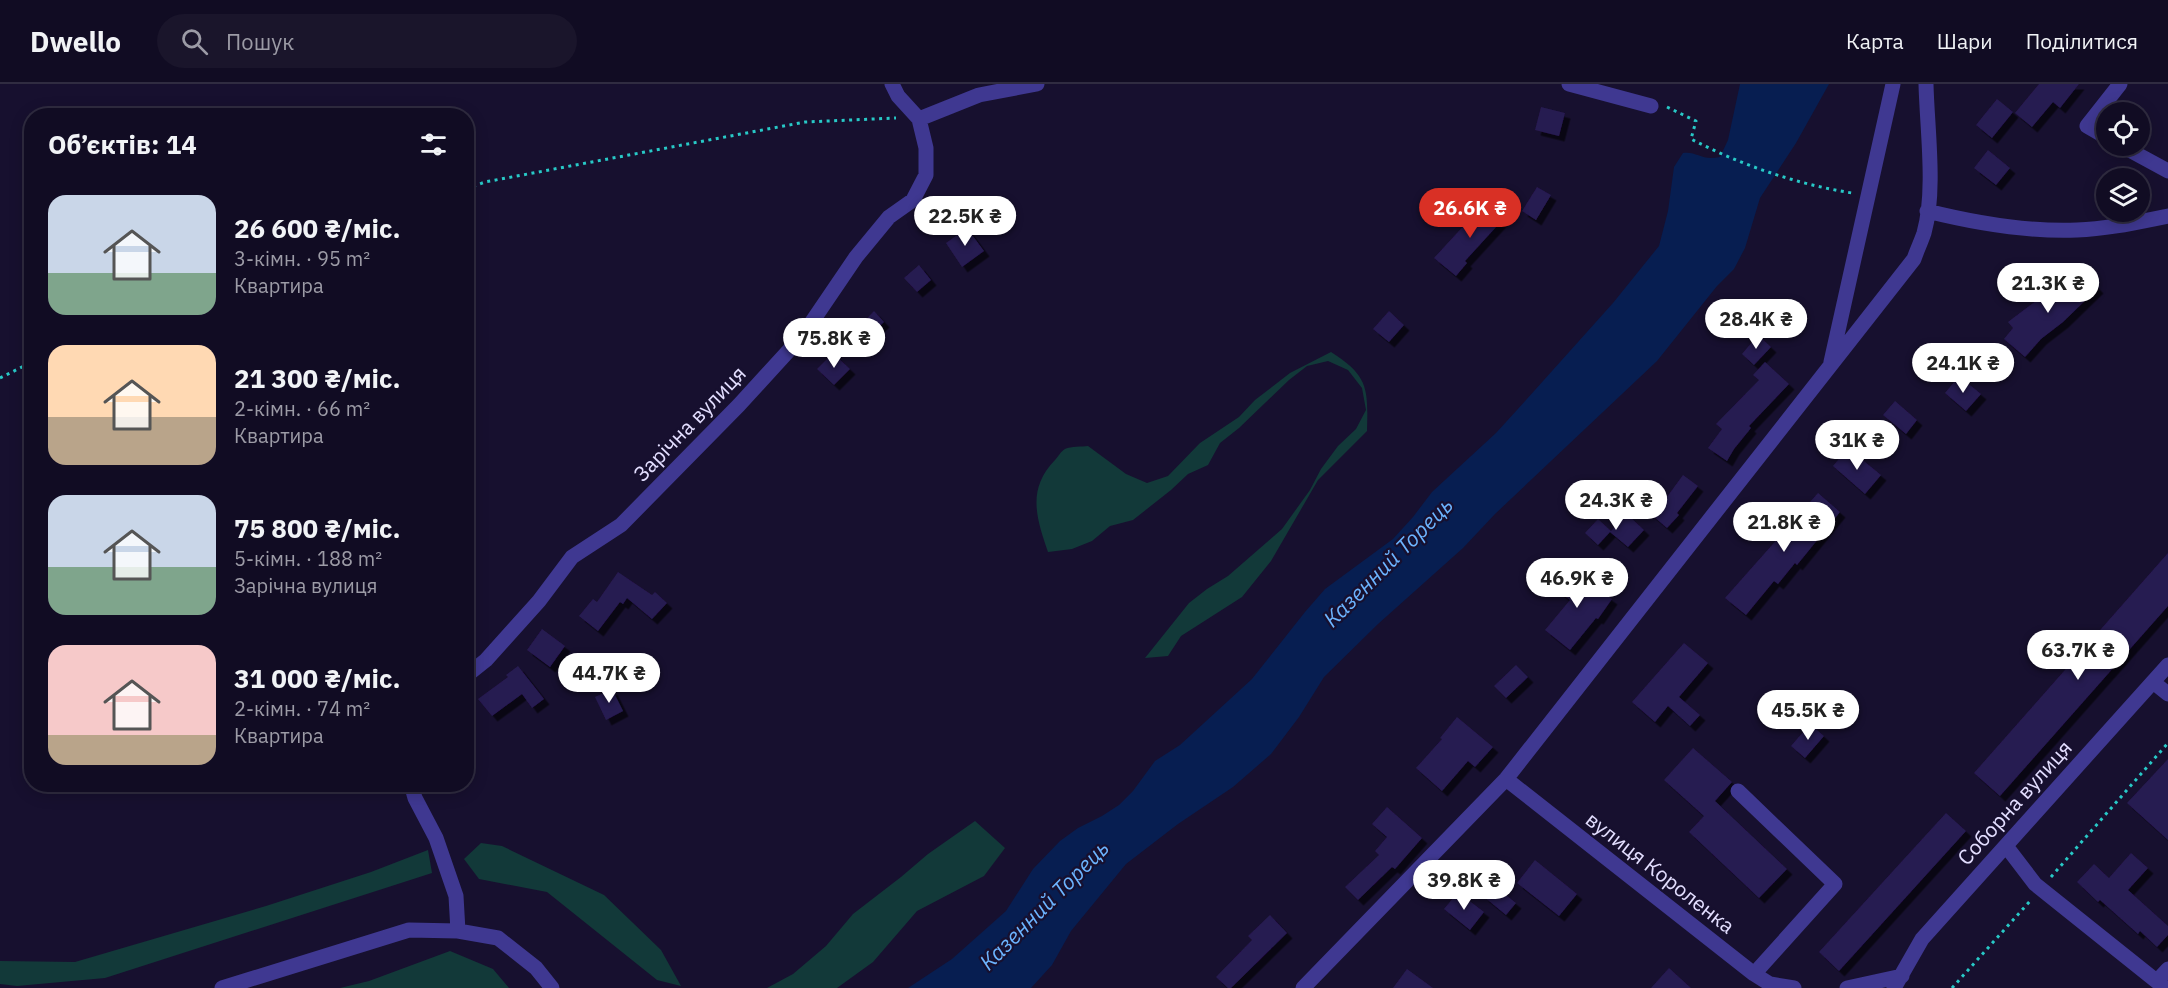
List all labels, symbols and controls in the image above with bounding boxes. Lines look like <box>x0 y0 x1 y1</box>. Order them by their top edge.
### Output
search box <box>157 14 577 68</box>
text: Dwello <box>30 23 121 60</box>
icon: search <box>178 25 211 58</box>
text: Пошук <box>226 27 294 56</box>
text: Карта <box>1846 27 1904 55</box>
text: Шари <box>1937 27 1993 55</box>
text: Поділитися <box>2026 27 2138 55</box>
map controls <box>2096 102 2150 222</box>
button: locate <box>2096 102 2150 156</box>
text: Об’єктів: 14 <box>48 127 197 161</box>
icon: filters <box>417 128 450 161</box>
button: layers <box>2096 168 2150 222</box>
pin: 26.6K ₴ <box>1415 188 1525 239</box>
text: 26.6K ₴ <box>1433 194 1507 221</box>
pin: 22.5K ₴ <box>910 196 1020 247</box>
text: 22.5K ₴ <box>928 202 1002 229</box>
text: 26 600 ₴/міс. <box>234 211 401 245</box>
icon: home <box>96 219 168 291</box>
text: 3-кімн. · 95 m² <box>234 245 370 272</box>
pin: 21.3K ₴ <box>1993 263 2103 314</box>
text: 21.3K ₴ <box>2011 269 2085 296</box>
text: Квартира <box>234 272 324 299</box>
pin: 28.4K ₴ <box>1701 299 1811 350</box>
text: 28.4K ₴ <box>1719 305 1793 332</box>
pin: 75.8K ₴ <box>779 318 889 369</box>
text: 75.8K ₴ <box>797 324 871 351</box>
pin: 24.1K ₴ <box>1908 343 2018 394</box>
text: 24.1K ₴ <box>1926 349 2000 376</box>
street label: Зарічна вулиця <box>627 359 752 487</box>
text: 21 300 ₴/міс. <box>234 361 401 395</box>
icon: home <box>96 369 168 441</box>
text: 2-кімн. · 66 m² <box>234 395 370 422</box>
pin: 31K ₴ <box>1815 420 1899 471</box>
text: Квартира <box>234 422 324 449</box>
text: 31K ₴ <box>1829 426 1885 453</box>
pin: 24.3K ₴ <box>1561 480 1671 531</box>
text: 24.3K ₴ <box>1579 486 1653 513</box>
water label: Казенний Торець <box>1316 490 1459 633</box>
pin: 21.8K ₴ <box>1729 502 1839 553</box>
text: 21.8K ₴ <box>1747 508 1821 535</box>
text: 75 800 ₴/міс. <box>234 511 401 545</box>
icon: home <box>96 519 168 591</box>
text: 5-кімн. · 188 m² <box>234 545 382 572</box>
pin: 46.9K ₴ <box>1522 558 1632 609</box>
text: 46.9K ₴ <box>1540 564 1614 591</box>
text: Зарічна вулиця <box>234 572 377 599</box>
pin: 63.7K ₴ <box>2023 630 2133 681</box>
text: 63.7K ₴ <box>2041 636 2115 663</box>
pin: 44.7K ₴ <box>554 653 664 704</box>
text: 44.7K ₴ <box>572 659 646 686</box>
text: 31 000 ₴/міс. <box>234 661 401 695</box>
icon: home <box>96 669 168 741</box>
pin: 45.5K ₴ <box>1753 690 1863 741</box>
text: 2-кімн. · 74 m² <box>234 695 370 722</box>
text: 45.5K ₴ <box>1771 696 1845 723</box>
text: Квартира <box>234 722 324 749</box>
street label: Соборна вулиця <box>1951 734 2078 871</box>
street label: вулиця Короленка <box>1580 805 1741 939</box>
water label: Казенний Торець <box>972 833 1115 976</box>
pin: 39.8K ₴ <box>1409 860 1519 911</box>
text: 39.8K ₴ <box>1427 866 1501 893</box>

